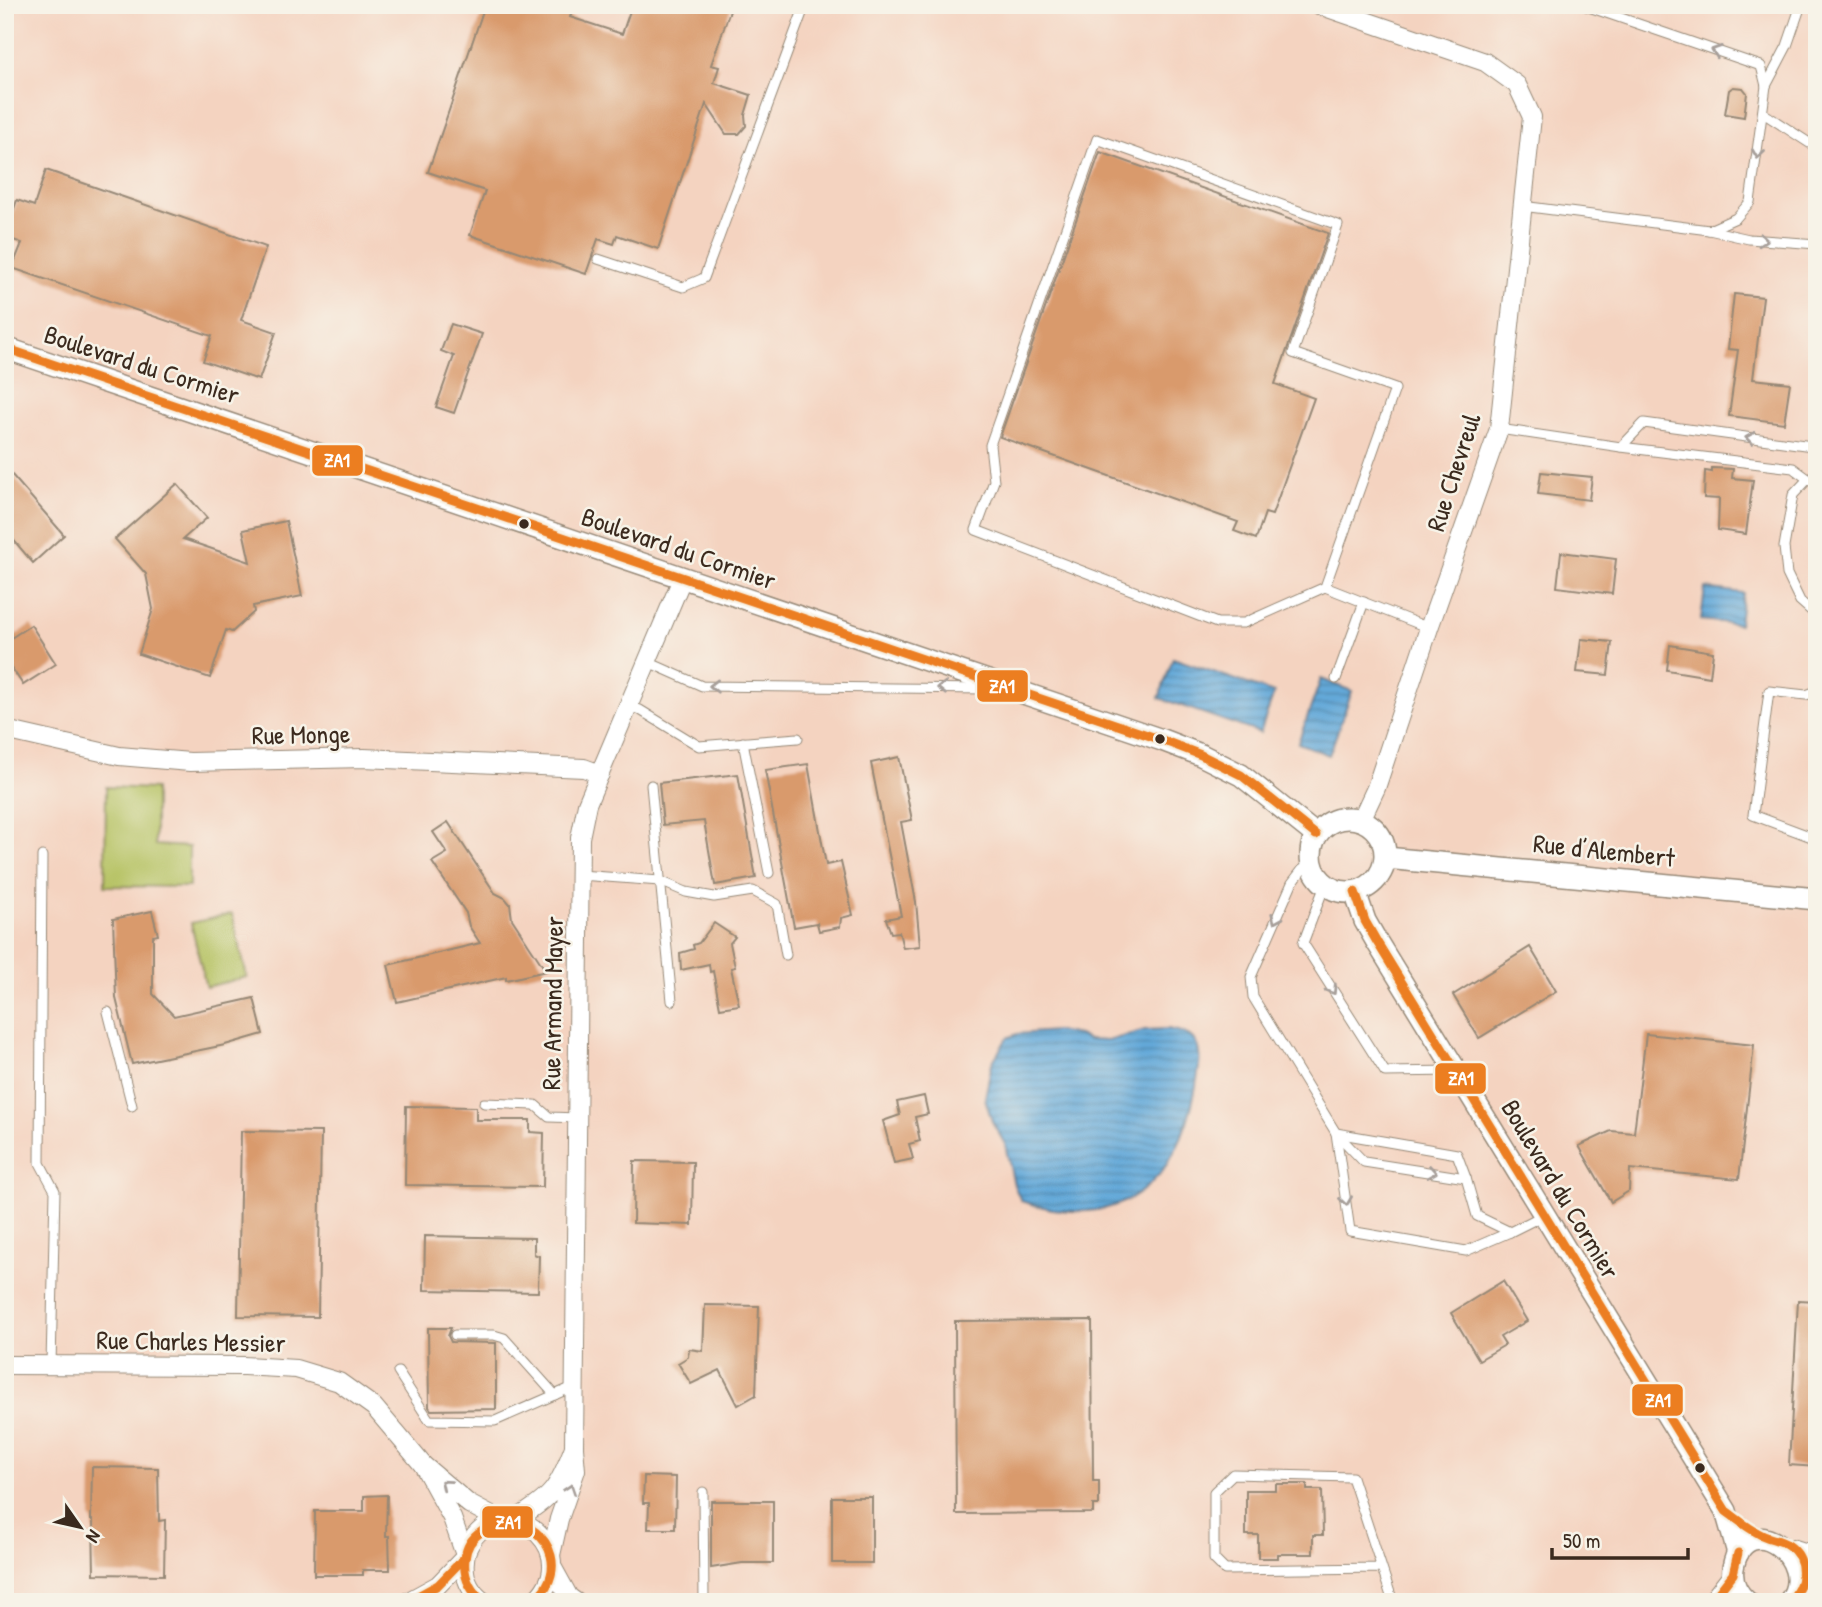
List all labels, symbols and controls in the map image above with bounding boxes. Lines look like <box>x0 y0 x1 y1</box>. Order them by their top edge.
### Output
one-way arrow <box>1710 45 1723 59</box>
one-way arrow <box>1751 148 1766 160</box>
one-way arrow <box>1757 232 1768 247</box>
street label: Boulevard du Cormier <box>40 316 244 412</box>
street label: Rue Chevreul <box>1417 408 1489 535</box>
one-way arrow <box>1744 430 1756 445</box>
line badge: ZA1 <box>311 444 364 477</box>
text: ZA1 <box>324 447 350 473</box>
street label: Boulevard du Cormier <box>577 498 781 598</box>
unlabelled marker <box>517 517 531 531</box>
line badge: ZA1 <box>976 669 1029 703</box>
text: ZA1 <box>989 673 1015 699</box>
one-way arrow <box>708 678 719 694</box>
one-way arrow <box>936 680 946 696</box>
street label: Rue Monge <box>252 716 350 752</box>
unlabelled marker <box>1153 732 1167 746</box>
street label: Rue d’Alembert <box>1532 825 1678 875</box>
one-way arrow <box>1270 912 1284 924</box>
street label: Rue Armand Mayer <box>533 916 571 1090</box>
one-way arrow <box>1324 982 1337 995</box>
line badge: ZA1 <box>1434 1062 1487 1095</box>
text: ZA1 <box>1448 1065 1474 1091</box>
street label: Boulevard du Cormier <box>1494 1093 1628 1285</box>
one-way arrow <box>1426 1165 1438 1180</box>
one-way arrow <box>1338 1195 1353 1207</box>
street label: Rue Charles Messier <box>96 1322 286 1360</box>
line badge: ZA1 <box>1631 1383 1684 1417</box>
text: ZA1 <box>1645 1387 1671 1413</box>
unlabelled marker <box>1693 1461 1707 1475</box>
one-way arrow <box>440 1479 452 1492</box>
one-way arrow <box>562 1483 576 1495</box>
north arrow <box>46 1492 116 1562</box>
line badge: ZA1 <box>481 1505 534 1539</box>
text: ZA1 <box>495 1509 521 1535</box>
scale bar <box>1552 1516 1689 1560</box>
text: N <box>80 1525 108 1548</box>
text: 50 m <box>1563 1526 1600 1555</box>

